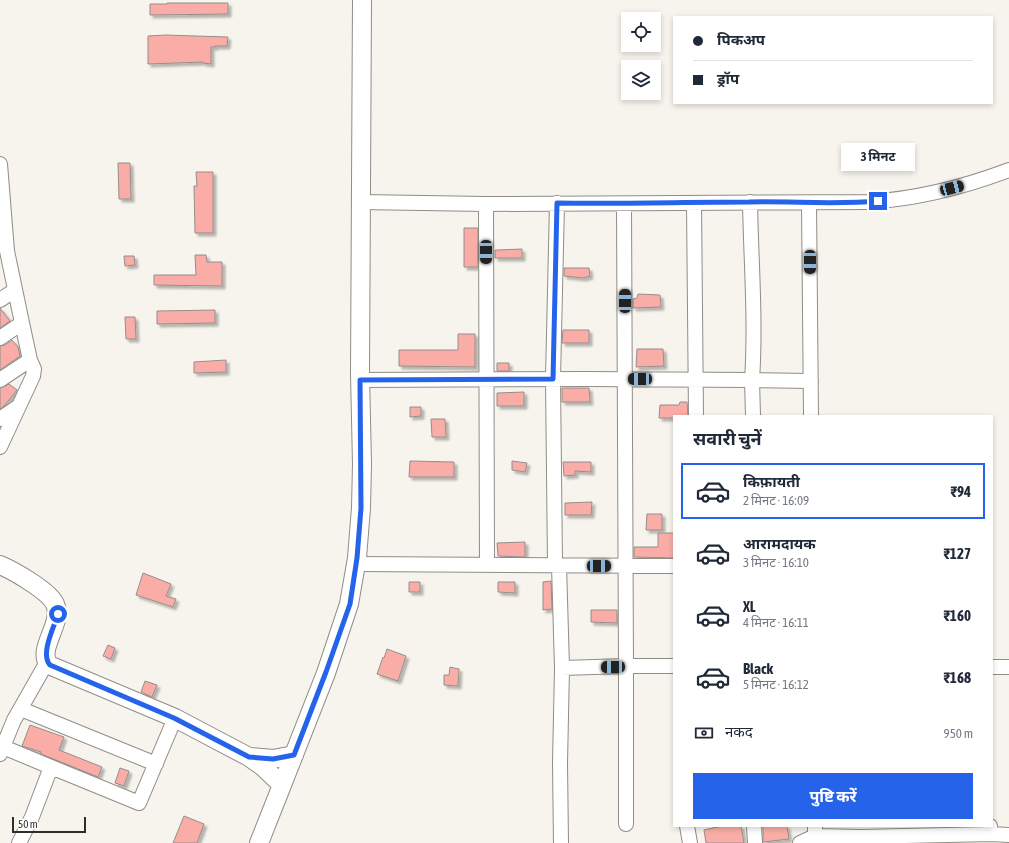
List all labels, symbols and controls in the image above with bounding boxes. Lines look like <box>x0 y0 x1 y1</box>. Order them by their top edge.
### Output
map controls <box>621 12 661 100</box>
button: locate <box>621 12 661 52</box>
text: पिकअप <box>717 31 765 48</box>
button: layers <box>621 60 661 100</box>
text: ड्रॉप <box>717 70 739 87</box>
callout: 3 मिनट <box>841 143 915 171</box>
text: 3 मिनट <box>860 149 896 164</box>
car <box>939 179 965 197</box>
route end <box>869 192 887 210</box>
car <box>480 240 492 264</box>
car <box>804 250 816 274</box>
car <box>619 289 631 313</box>
car <box>628 373 652 385</box>
text: सवारी चुनें <box>693 428 762 449</box>
icon: car <box>695 473 731 509</box>
text: किफ़ायती <box>743 473 800 490</box>
text: ₹94 <box>950 483 971 500</box>
text: 2 मिनट · 16:09 <box>743 493 809 508</box>
icon: car <box>695 535 731 571</box>
text: आरामदायक <box>743 535 816 552</box>
text: ₹127 <box>943 545 971 562</box>
text: 3 मिनट · 16:10 <box>743 555 809 570</box>
car <box>587 560 611 572</box>
icon: car <box>695 597 731 633</box>
text: XL <box>743 598 756 615</box>
route start <box>49 605 67 623</box>
text: ₹160 <box>943 607 971 624</box>
text: 4 मिनट · 16:11 <box>743 615 809 630</box>
icon: car <box>695 659 731 695</box>
text: Black <box>743 660 773 677</box>
car <box>601 661 625 673</box>
text: ₹168 <box>943 669 971 686</box>
text: 5 मिनट · 16:12 <box>743 677 809 692</box>
icon: cash <box>693 722 715 744</box>
text: नकद <box>725 723 753 740</box>
text: 950 m <box>944 726 973 741</box>
button: पुष्टि करें <box>693 773 973 819</box>
scale bar <box>12 815 86 834</box>
text: 50 m <box>18 818 38 830</box>

